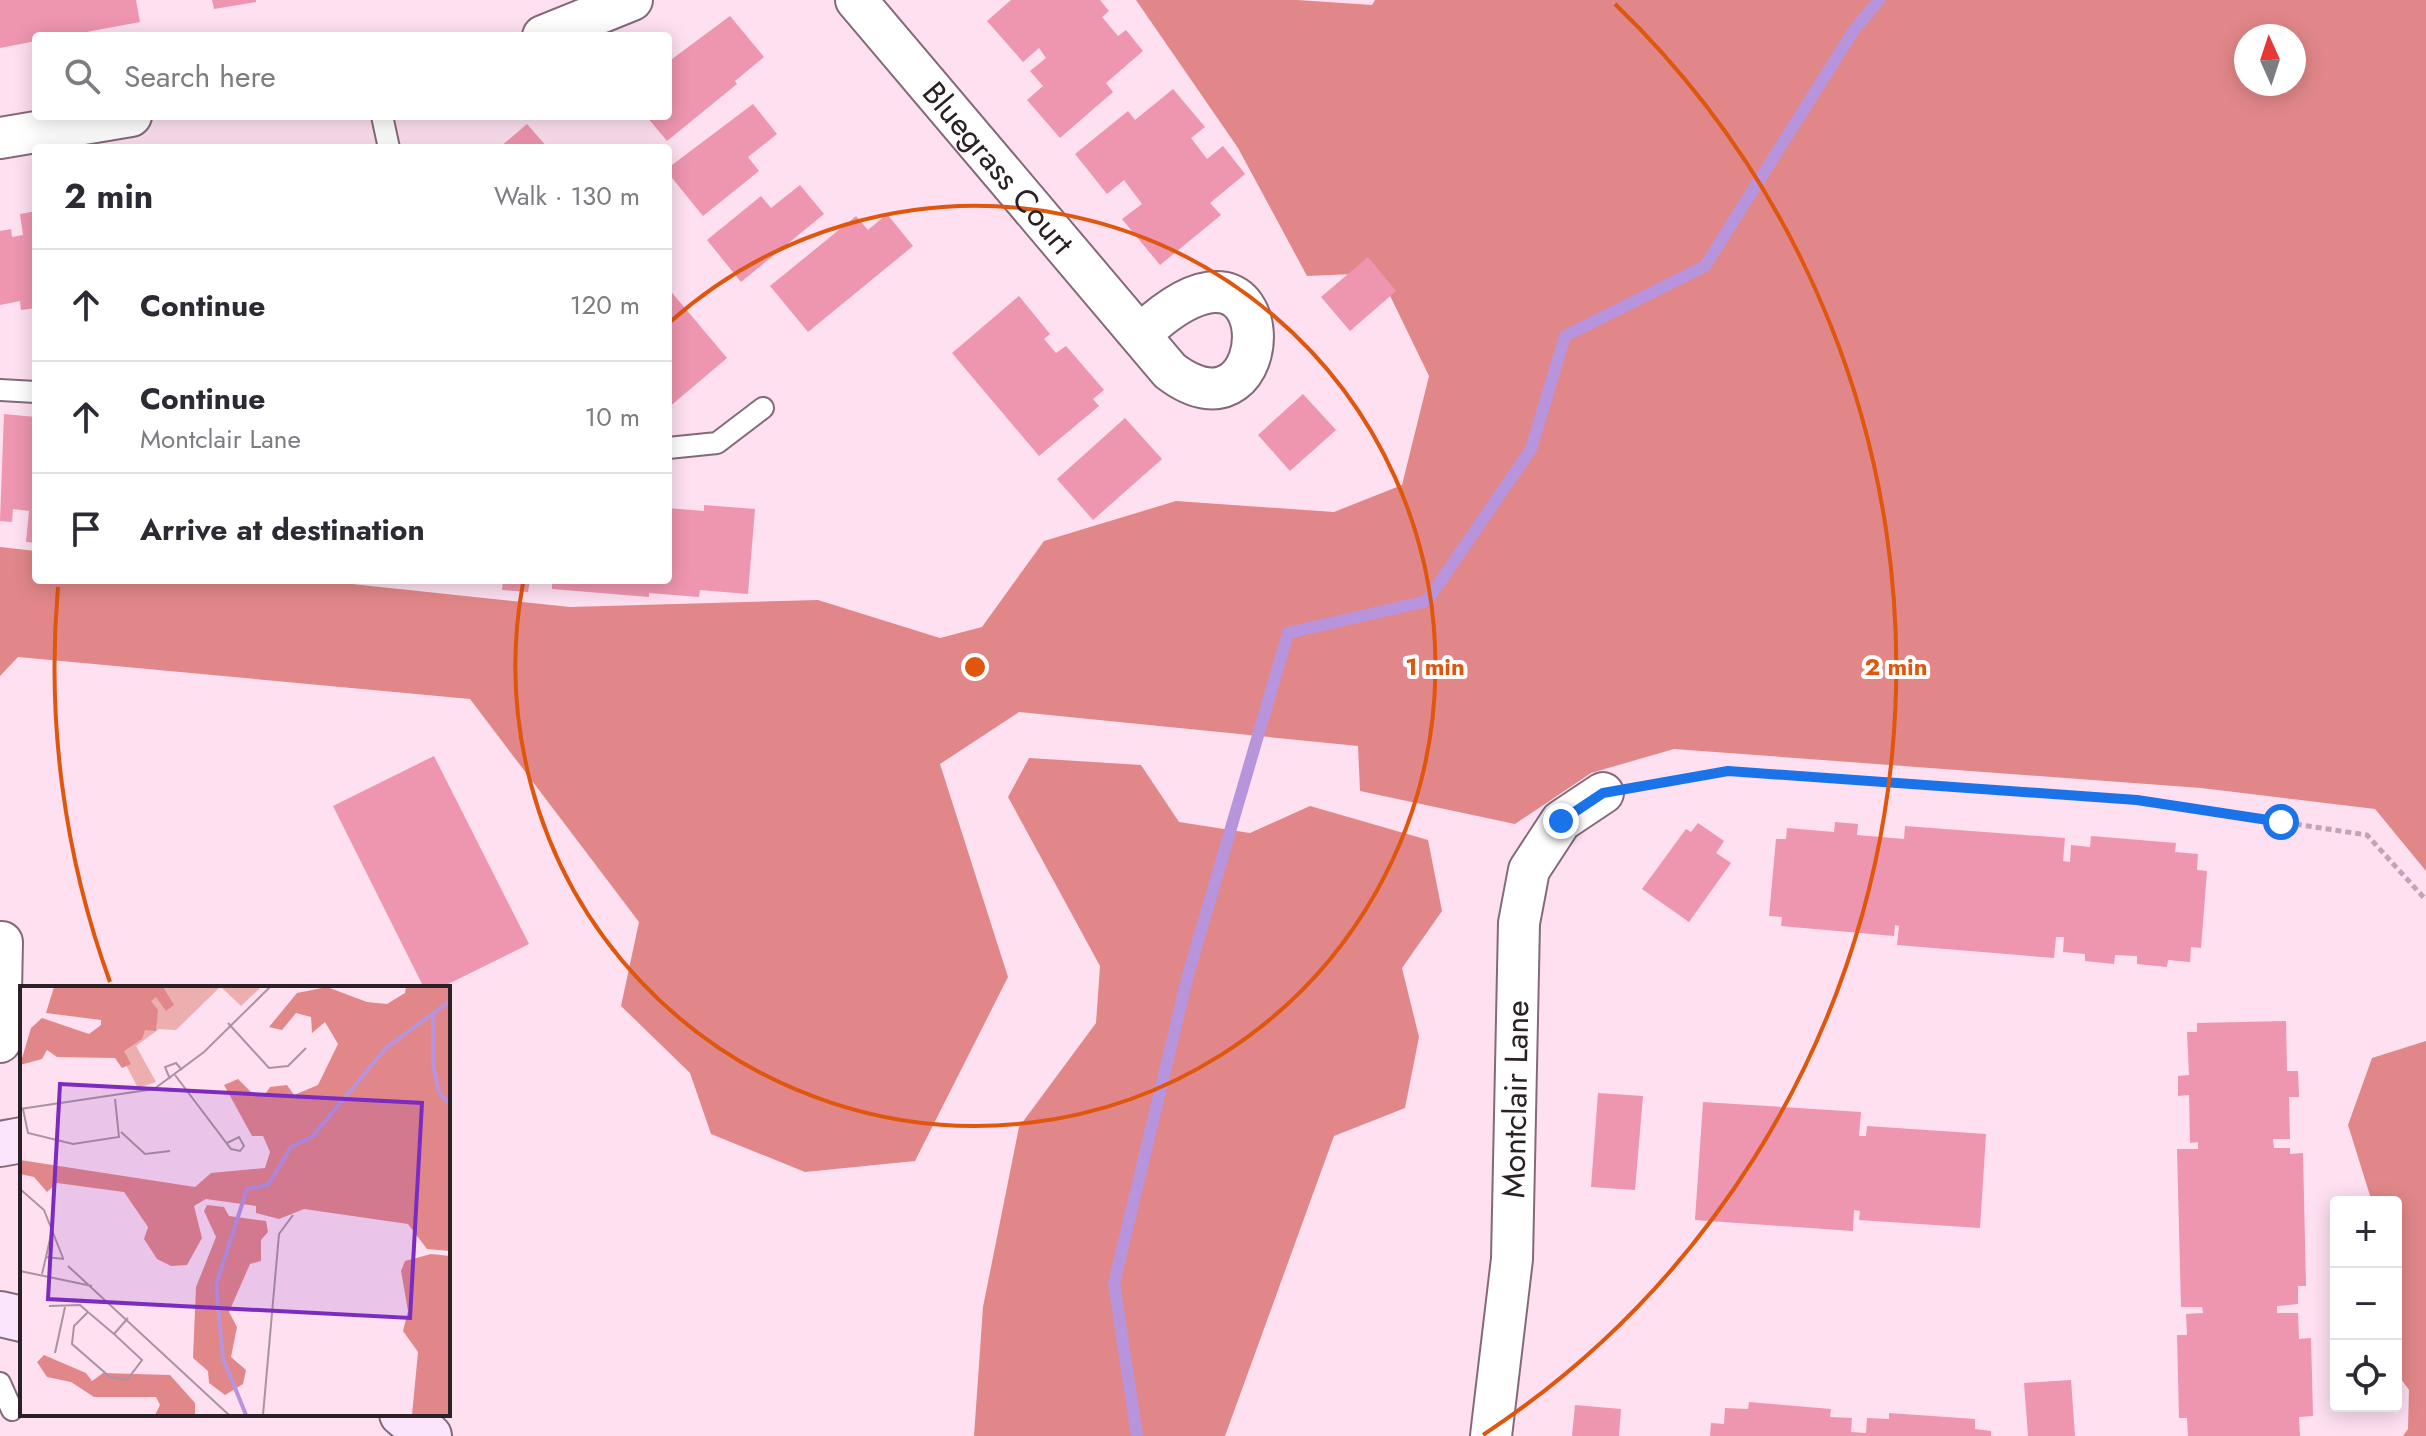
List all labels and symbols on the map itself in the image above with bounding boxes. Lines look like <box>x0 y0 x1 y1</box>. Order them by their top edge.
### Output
north arrow <box>2234 24 2306 96</box>
street label: Bluegrass Court <box>912 72 1085 265</box>
text: 1 min <box>1405 649 1465 684</box>
text: 2 min <box>1864 649 1928 684</box>
centre of rings <box>961 653 989 681</box>
route end <box>1543 803 1579 839</box>
route start <box>2263 804 2299 840</box>
inset map <box>20 986 450 1416</box>
street label: Montclair Lane <box>1490 1000 1540 1199</box>

